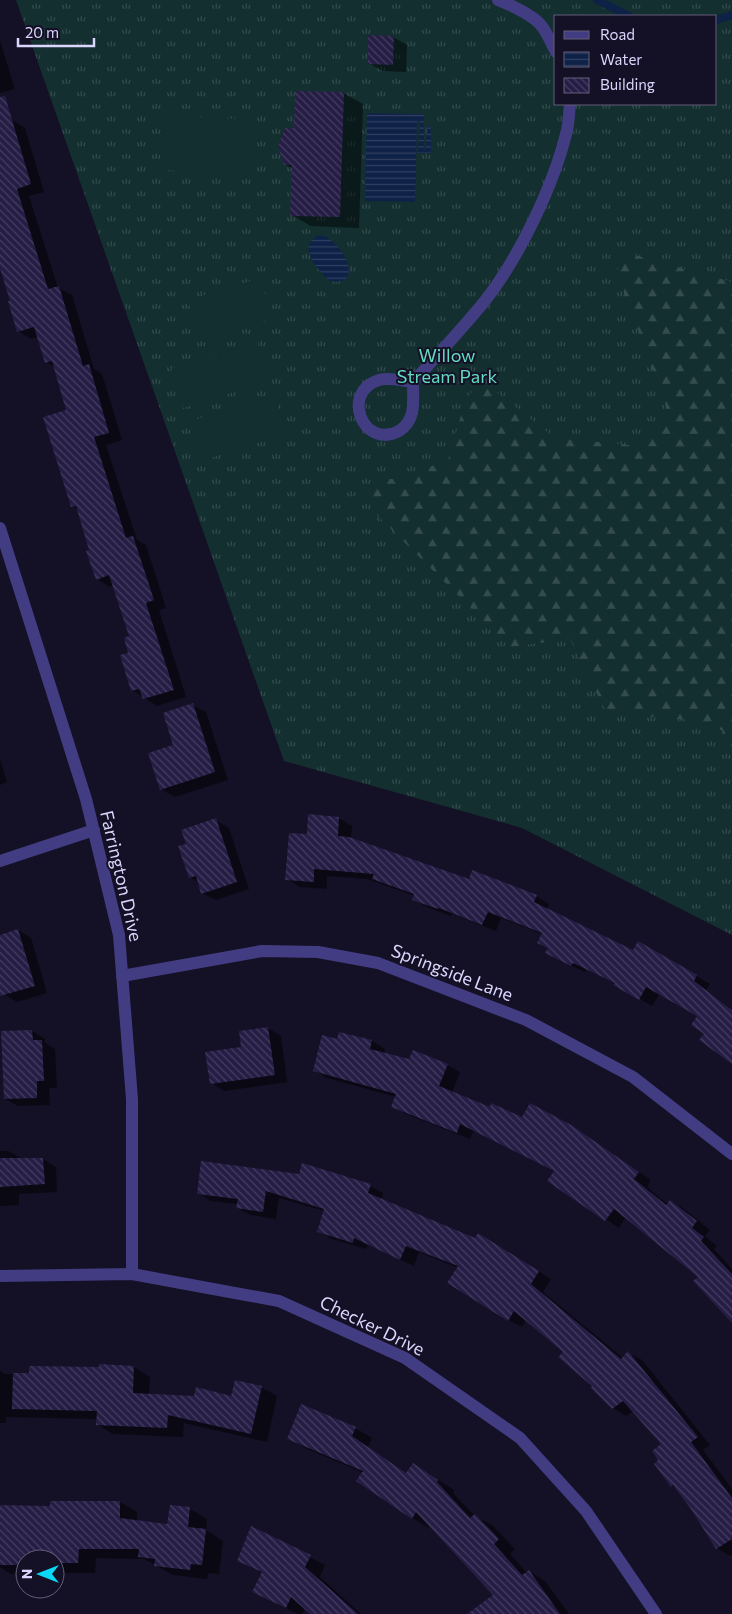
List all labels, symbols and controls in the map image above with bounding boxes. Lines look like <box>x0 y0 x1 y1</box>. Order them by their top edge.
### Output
scale bar <box>18 15 94 47</box>
legend <box>554 15 717 105</box>
text: 20 m <box>25 23 59 41</box>
text: Road <box>600 25 635 43</box>
text: Water <box>600 50 642 68</box>
text: Building <box>600 75 655 93</box>
park label: Willow Stream Park <box>397 344 497 387</box>
street label: Farrington Drive <box>96 808 148 943</box>
street label: Springside Lane <box>388 939 516 1005</box>
street label: Checker Drive <box>316 1290 428 1360</box>
north arrow <box>15 1549 65 1599</box>
text: N <box>18 1569 35 1579</box>

